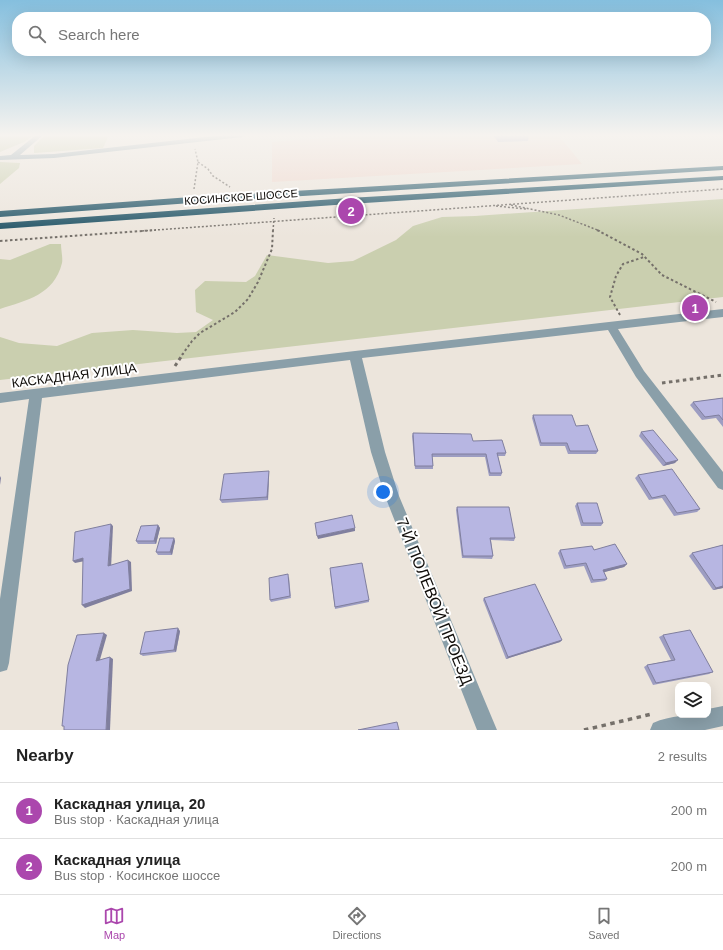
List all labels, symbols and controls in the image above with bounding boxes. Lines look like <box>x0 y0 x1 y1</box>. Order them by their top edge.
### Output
search box <box>12 12 711 56</box>
icon: search <box>26 23 48 45</box>
text: Search here <box>58 26 140 43</box>
street label: КОСИНСКОЕ ШОССЕ <box>184 187 298 207</box>
pin: 2 <box>338 196 364 226</box>
pin: 1 <box>682 293 708 323</box>
street label: КАСКАДНАЯ УЛИЦА <box>11 360 138 391</box>
your location <box>373 482 393 502</box>
street label: 7-Й ПОЛЕВОЙ ПРОЕЗД <box>393 515 477 687</box>
map controls <box>675 682 711 718</box>
button: layers <box>675 682 711 718</box>
text: Nearby <box>16 746 74 765</box>
text: 2 results <box>658 749 707 764</box>
text: Каскадная улица, 20 <box>54 795 205 812</box>
text: 1 <box>25 803 33 818</box>
text: 200 m <box>671 803 707 818</box>
text: Bus stop · Каскадная улица <box>54 812 219 827</box>
text: Каскадная улица <box>54 851 180 868</box>
text: 2 <box>25 859 33 874</box>
text: 200 m <box>671 859 707 874</box>
text: Bus stop · Косинское шоссе <box>54 868 220 883</box>
tab: Map <box>103 905 125 941</box>
tab: Directions <box>332 905 381 941</box>
tab: Saved <box>588 905 619 941</box>

